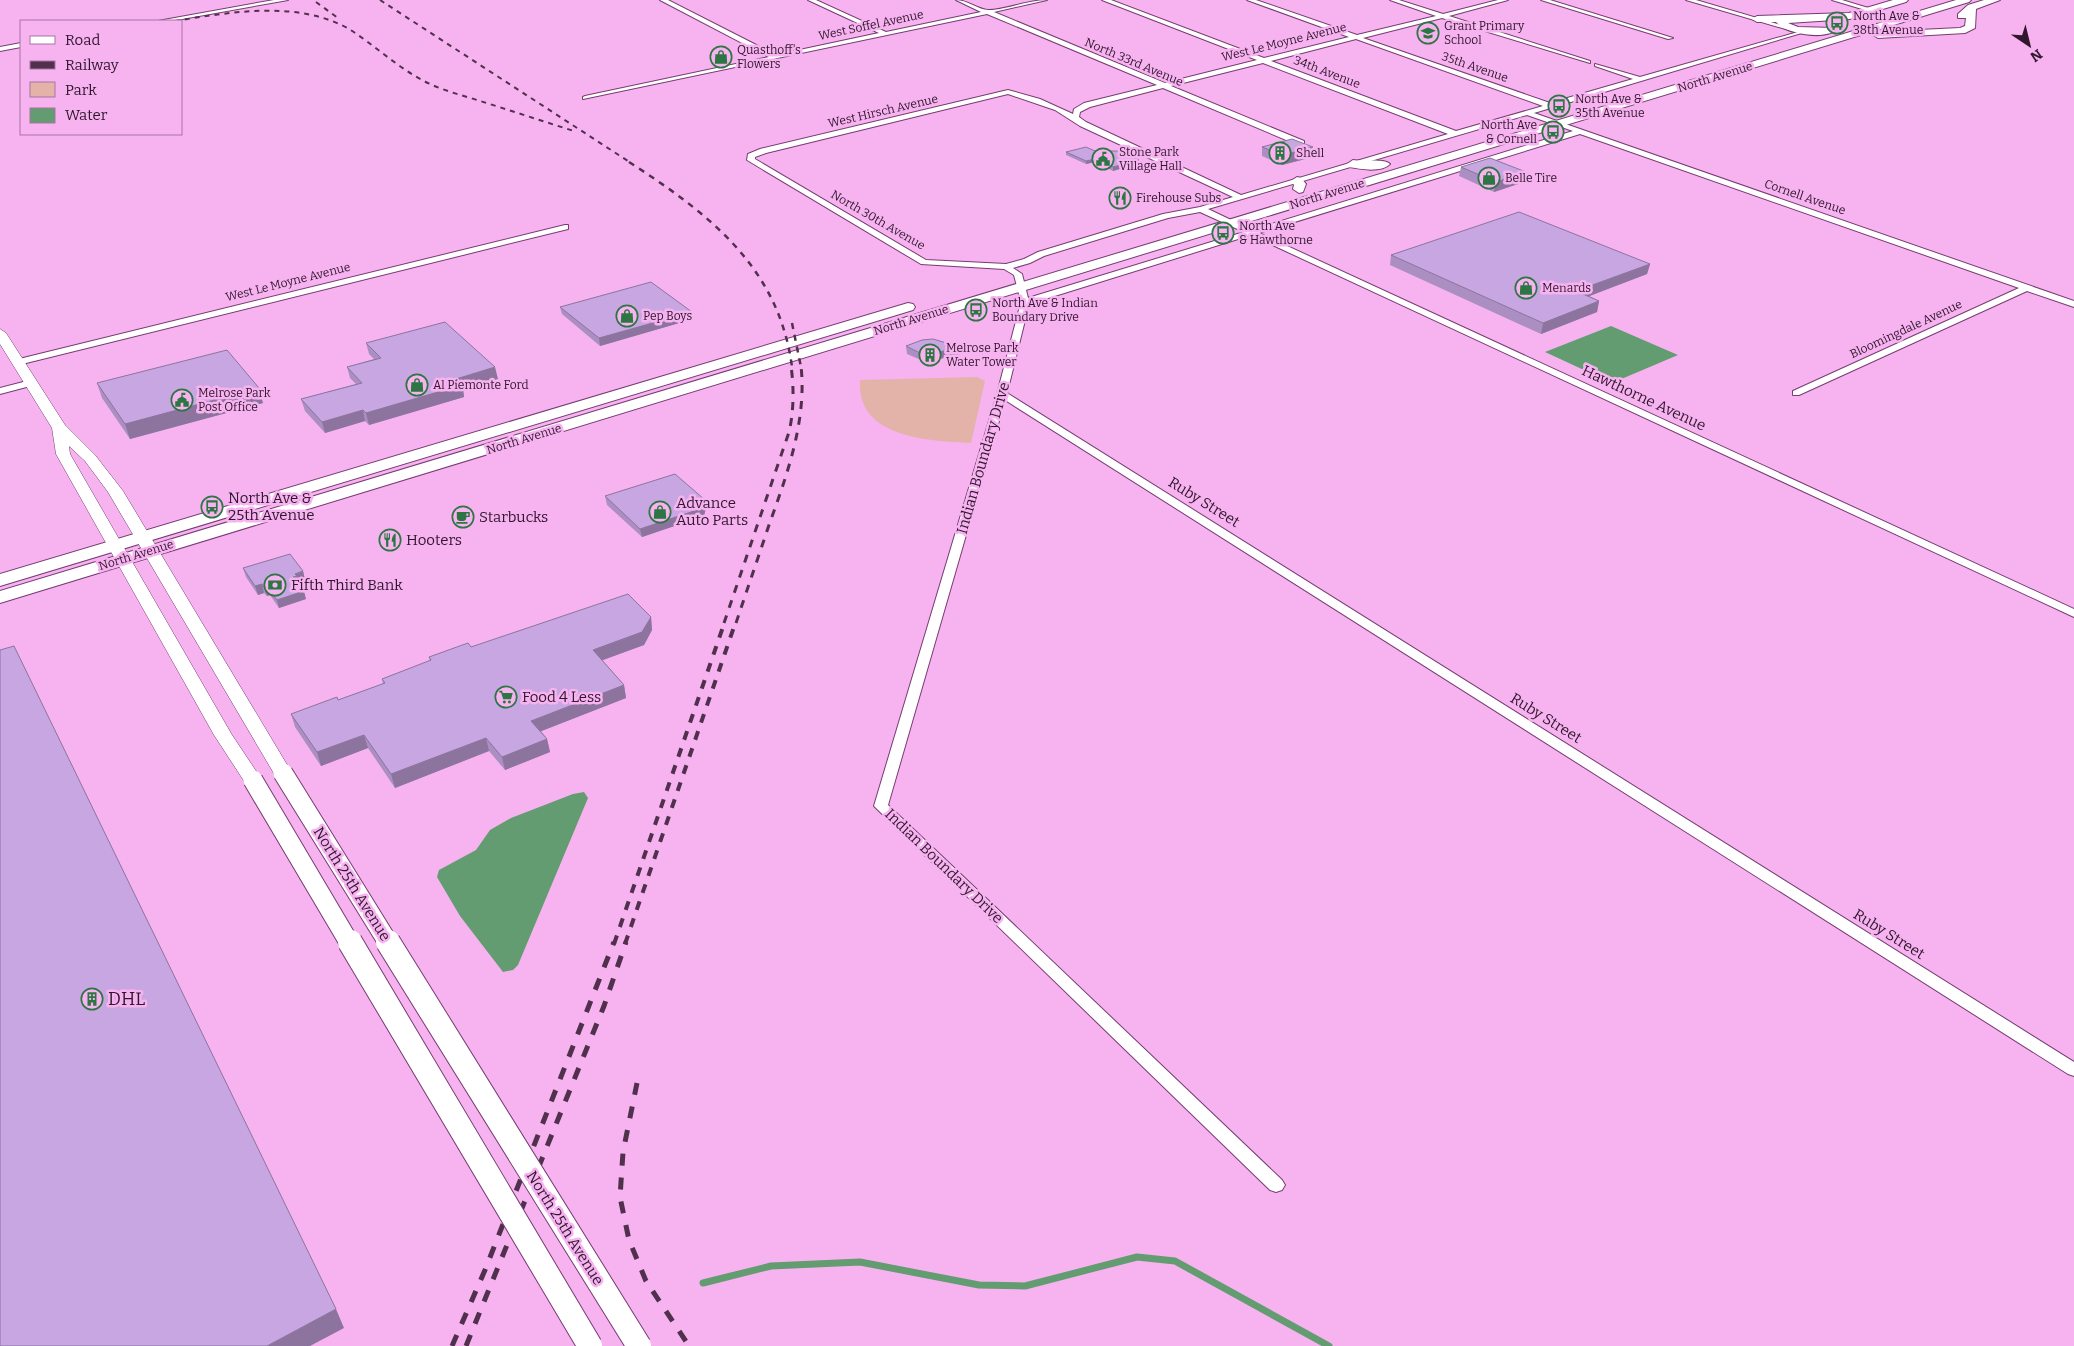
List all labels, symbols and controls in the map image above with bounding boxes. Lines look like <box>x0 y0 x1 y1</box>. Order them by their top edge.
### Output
street label: West Soffel Avenue <box>817 7 925 43</box>
place label: North Ave & 38th Avenue <box>1853 9 1923 37</box>
bus stop icon: North Ave & 38th Avenue <box>1825 11 1849 35</box>
place label: Grant Primary School <box>1444 19 1525 47</box>
legend <box>20 20 182 135</box>
street label: West Le Moyne Avenue <box>1220 20 1348 64</box>
north arrow <box>2004 20 2054 70</box>
school or university icon: Grant Primary School <box>1416 21 1440 45</box>
text: Road <box>65 31 100 49</box>
street label: North 33rd Avenue <box>1083 35 1185 89</box>
place label: Quasthoff's Flowers <box>737 43 801 71</box>
shop icon: Quasthoff's Flowers <box>709 45 733 69</box>
text: N <box>2027 45 2045 65</box>
street label: 35th Avenue <box>1440 49 1510 85</box>
street label: 34th Avenue <box>1292 53 1362 91</box>
text: Railway <box>65 56 119 74</box>
street label: North Avenue <box>1676 59 1754 95</box>
text: Park <box>65 81 97 99</box>
street label: West Hirsch Avenue <box>827 92 939 130</box>
place label: North Ave & 35th Avenue <box>1575 92 1645 120</box>
bus stop icon: North Ave & 35th Avenue <box>1547 94 1571 118</box>
text: Water <box>65 106 108 124</box>
place label: North Ave & Cornell <box>1481 118 1538 146</box>
bus stop icon: North Ave & Cornell <box>1541 120 1565 144</box>
building icon: Shell <box>1268 141 1292 165</box>
place label: Stone Park Village Hall <box>1119 145 1183 173</box>
place label: Shell <box>1296 146 1325 160</box>
public building icon: Stone Park Village Hall <box>1091 147 1115 171</box>
shop icon: Belle Tire <box>1477 166 1501 190</box>
place label: Belle Tire <box>1505 171 1557 185</box>
street label: North Avenue <box>1288 176 1366 212</box>
street label: Cornell Avenue <box>1762 177 1848 217</box>
restaurant icon: Firehouse Subs <box>1108 186 1132 210</box>
street label: North 30th Avenue <box>828 187 928 253</box>
place label: Firehouse Subs <box>1136 191 1222 205</box>
place label: North Ave & Hawthorne <box>1239 219 1313 247</box>
bus stop icon: North Ave & Hawthorne <box>1211 221 1235 245</box>
street label: West Le Moyne Avenue <box>224 260 352 304</box>
shop icon: Menards <box>1514 276 1538 300</box>
place label: Menards <box>1542 281 1591 295</box>
place label: North Ave & Indian Boundary Drive <box>992 296 1098 324</box>
street label: Bloomingdale Avenue <box>1848 297 1964 361</box>
bus stop icon: North Ave & Indian Boundary Drive <box>964 298 988 322</box>
street label: North Avenue <box>872 302 950 338</box>
shop icon: Pep Boys <box>615 304 639 328</box>
place label: Pep Boys <box>643 309 692 323</box>
place label: Melrose Park Water Tower <box>946 341 1019 369</box>
building icon: Melrose Park Water Tower <box>918 343 942 367</box>
street label: Hawthorne Avenue <box>1579 361 1709 435</box>
shop icon: Al Piemonte Ford <box>405 373 429 397</box>
place label: Al Piemonte Ford <box>433 378 529 392</box>
street label: Indian Boundary Drive <box>953 380 1013 536</box>
place label: Melrose Park Post Office <box>198 386 271 414</box>
public building icon: Melrose Park Post Office <box>170 388 194 412</box>
street label: North Avenue <box>485 421 563 457</box>
street label: Ruby Street <box>1165 473 1243 531</box>
place label: North Ave & 25th Avenue <box>228 489 315 524</box>
place label: Advance Auto Parts <box>676 494 748 529</box>
bus stop icon: North Ave & 25th Avenue <box>200 495 224 519</box>
shop icon: Advance Auto Parts <box>648 500 672 524</box>
cafe icon: Starbucks <box>451 505 475 529</box>
place label: Starbucks <box>479 508 548 526</box>
restaurant icon: Hooters <box>378 528 402 552</box>
place label: Hooters <box>406 531 462 549</box>
street label: North Avenue <box>97 537 175 573</box>
bank icon: Fifth Third Bank <box>263 573 287 597</box>
place label: Fifth Third Bank <box>291 576 403 594</box>
supermarket icon: Food 4 Less <box>494 685 518 709</box>
place label: Food 4 Less <box>522 688 601 706</box>
street label: Ruby Street <box>1507 689 1585 747</box>
street label: Indian Boundary Drive <box>881 805 1007 927</box>
street label: North 25th Avenue <box>310 824 394 944</box>
street label: Ruby Street <box>1850 905 1928 963</box>
building icon: DHL <box>80 987 104 1011</box>
place label: DHL <box>108 988 145 1010</box>
street label: North 25th Avenue <box>523 1168 607 1288</box>

